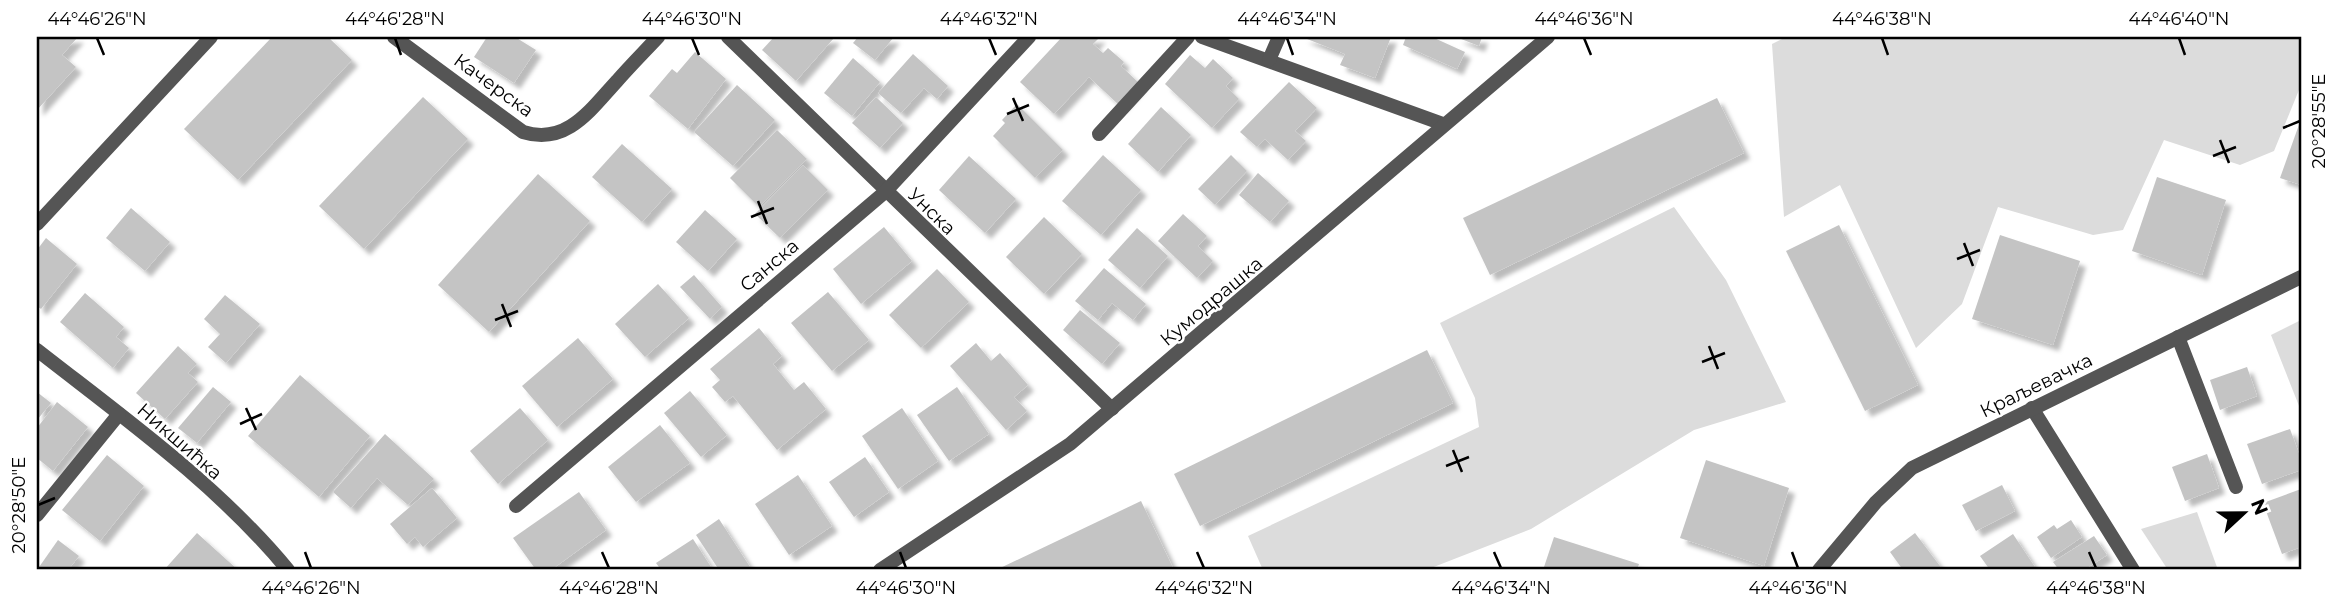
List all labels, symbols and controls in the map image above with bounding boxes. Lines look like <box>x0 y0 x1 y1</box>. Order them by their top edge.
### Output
text: 44°46'26"N <box>47 8 147 30</box>
text: 44°46'28"N <box>345 8 445 30</box>
text: 44°46'30"N <box>642 8 742 30</box>
text: 44°46'32"N <box>940 8 1038 30</box>
text: 44°46'34"N <box>1237 8 1337 30</box>
text: 44°46'36"N <box>1534 8 1634 30</box>
text: 44°46'38"N <box>1832 8 1932 30</box>
text: 44°46'40"N <box>2128 8 2230 30</box>
street label: Качерска <box>449 49 538 122</box>
text: 20°28'55"E <box>2308 74 2330 168</box>
street label: Унска <box>903 183 960 240</box>
street label: Санска <box>735 234 804 297</box>
street label: Кумодрашка <box>1155 252 1267 351</box>
street label: Краљевачка <box>1976 348 2096 423</box>
street label: Никшићка <box>132 398 227 485</box>
text: 20°28'50"E <box>8 457 30 553</box>
north arrow <box>2208 477 2278 548</box>
text: N <box>2246 495 2273 518</box>
text: 44°46'26"N <box>261 577 361 599</box>
text: 44°46'28"N <box>559 577 659 599</box>
text: 44°46'30"N <box>856 577 956 599</box>
text: 44°46'32"N <box>1155 577 1253 599</box>
text: 44°46'34"N <box>1451 577 1551 599</box>
text: 44°46'36"N <box>1748 577 1848 599</box>
text: 44°46'38"N <box>2046 577 2146 599</box>

